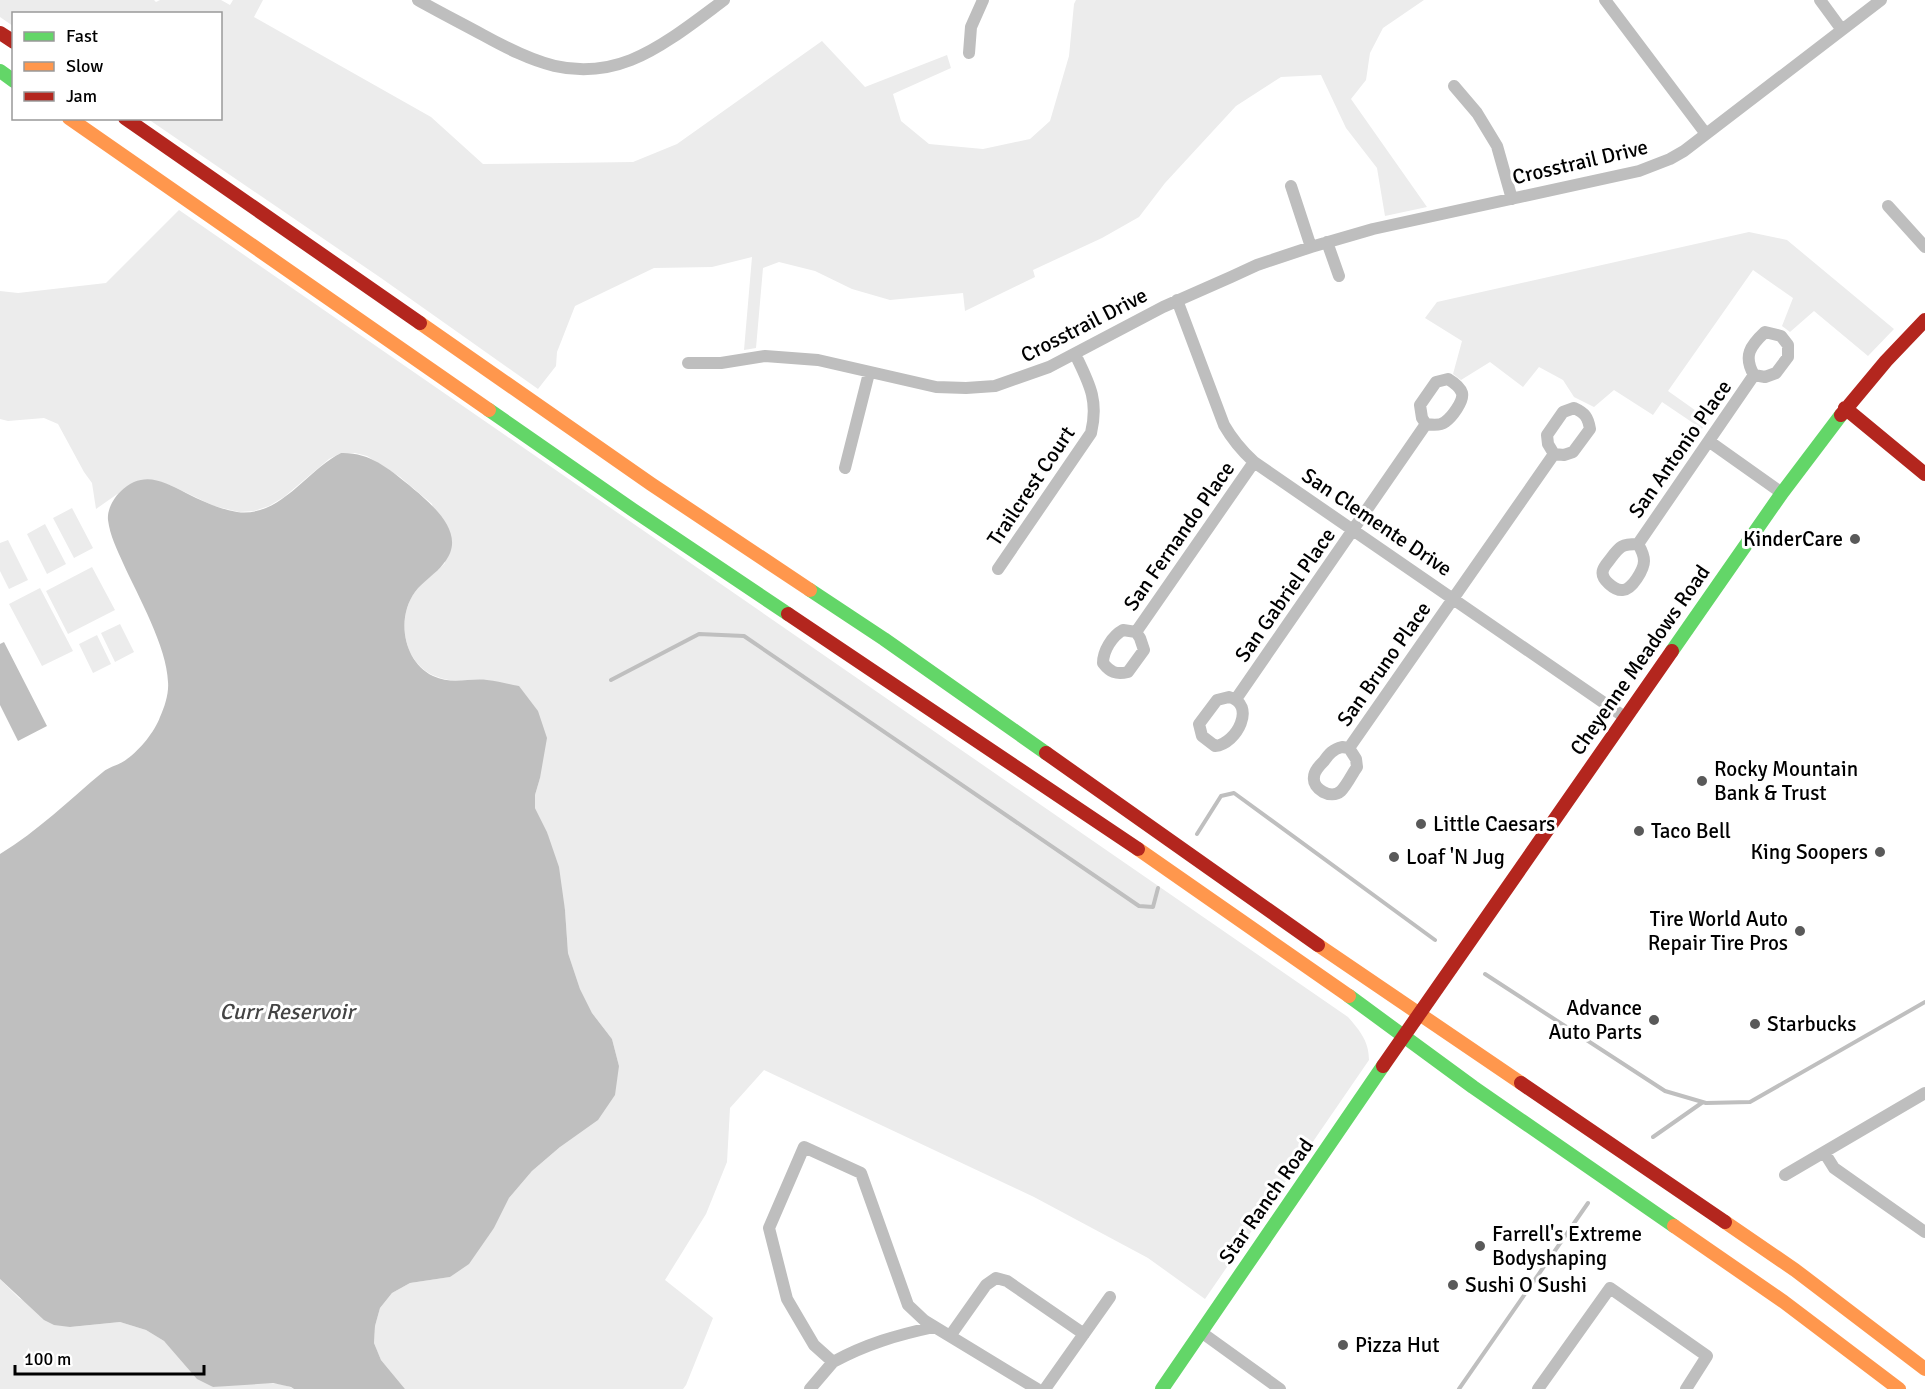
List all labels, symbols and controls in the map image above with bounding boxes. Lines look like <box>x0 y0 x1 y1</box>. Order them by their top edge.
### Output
legend <box>12 12 222 120</box>
text: Fast <box>66 25 98 47</box>
text: Slow <box>66 55 103 77</box>
text: Jam <box>66 85 97 107</box>
street label: Crosstrail Drive <box>1510 134 1650 190</box>
street label: Crosstrail Drive <box>1016 282 1152 368</box>
street label: San Antonio Place <box>1623 375 1737 523</box>
street label: Trailcrest Court <box>981 421 1081 551</box>
street label: San Fernando Place <box>1118 456 1240 616</box>
street label: San Clemente Drive <box>1297 462 1457 582</box>
street label: San Gabriel Place <box>1229 523 1341 667</box>
place label: KinderCare <box>1743 526 1843 552</box>
marker: KinderCare <box>1848 532 1862 546</box>
street label: Cheyenne Meadows Road <box>1564 560 1716 760</box>
street label: San Bruno Place <box>1331 597 1437 731</box>
place label: Rocky Mountain Bank & Trust <box>1714 756 1858 806</box>
marker: Rocky Mountain Bank & Trust <box>1695 774 1709 788</box>
place label: Little Caesars <box>1433 811 1555 837</box>
marker: Little Caesars <box>1414 817 1428 831</box>
place label: Taco Bell <box>1651 818 1731 844</box>
marker: Taco Bell <box>1632 824 1646 838</box>
place label: King Soopers <box>1751 839 1868 865</box>
place label: Loaf 'N Jug <box>1406 844 1505 870</box>
marker: King Soopers <box>1873 845 1887 859</box>
marker: Loaf 'N Jug <box>1387 850 1401 864</box>
place label: Tire World Auto Repair Tire Pros <box>1648 906 1788 956</box>
marker: Tire World Auto Repair Tire Pros <box>1793 924 1807 938</box>
place label: Advance Auto Parts <box>1548 995 1642 1045</box>
water label: Curr Reservoir <box>220 998 357 1025</box>
place label: Starbucks <box>1767 1011 1857 1037</box>
marker: Advance Auto Parts <box>1647 1013 1661 1027</box>
marker: Starbucks <box>1748 1017 1762 1031</box>
street label: Star Ranch Road <box>1213 1133 1319 1269</box>
place label: Farrell's Extreme Bodyshaping <box>1492 1221 1642 1271</box>
marker: Farrell's Extreme Bodyshaping <box>1473 1239 1487 1253</box>
place label: Sushi O Sushi <box>1465 1272 1587 1298</box>
marker: Sushi O Sushi <box>1446 1278 1460 1292</box>
place label: Pizza Hut <box>1355 1332 1440 1358</box>
scale bar <box>15 1338 204 1376</box>
marker: Pizza Hut <box>1336 1338 1350 1352</box>
text: 100 m <box>24 1348 71 1370</box>

